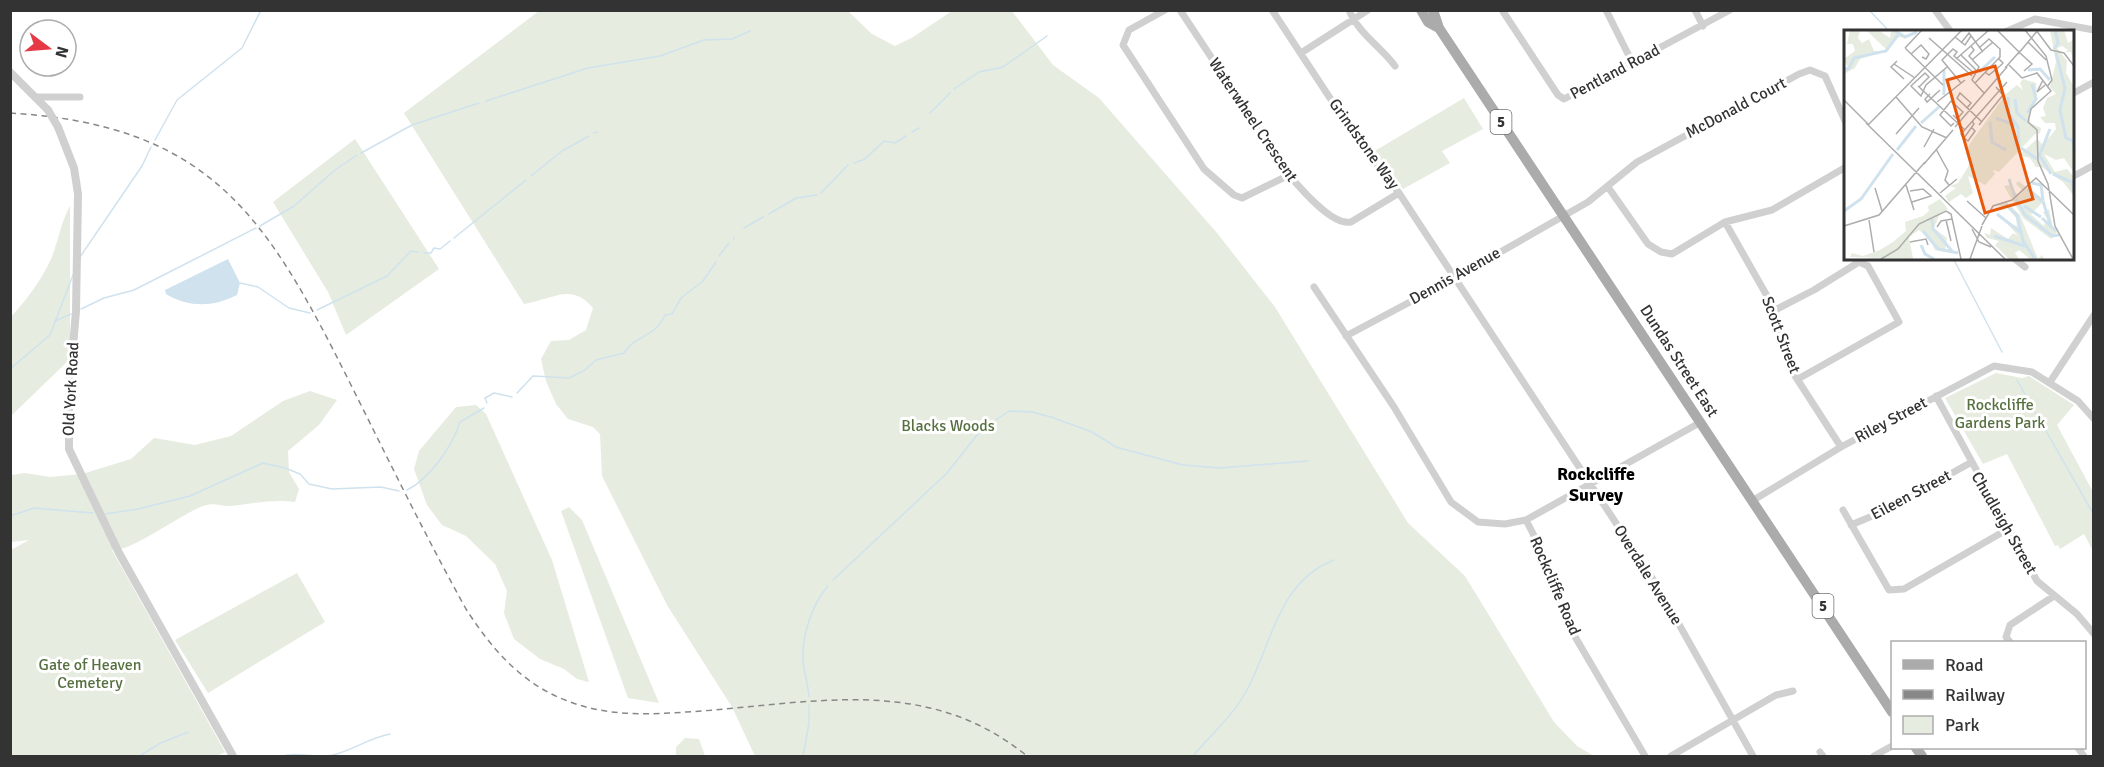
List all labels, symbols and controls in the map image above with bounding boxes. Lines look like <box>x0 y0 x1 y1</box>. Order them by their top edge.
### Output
north arrow <box>18 18 78 78</box>
inset map <box>1844 30 2074 260</box>
street label: Pentland Road <box>1567 40 1663 104</box>
text: N <box>50 44 73 60</box>
street label: Waterwheel Crescent <box>1204 54 1302 186</box>
street label: McDonald Court <box>1682 73 1790 143</box>
street label: Grindstone Way <box>1324 95 1404 194</box>
road number: 5 <box>1490 110 1512 134</box>
street label: Dennis Avenue <box>1406 243 1504 309</box>
street label: Scott Street <box>1757 294 1805 377</box>
street label: Dundas Street East <box>1635 301 1723 421</box>
street label: Old York Road <box>59 341 83 437</box>
street label: Riley Street <box>1851 392 1931 447</box>
park label: Rockcliffe Gardens Park <box>1955 395 2045 433</box>
park label: Blacks Woods <box>901 416 995 436</box>
district label: Rockcliffe Survey <box>1557 463 1635 506</box>
street label: Eileen Street <box>1868 465 1955 524</box>
street label: Chudleigh Street <box>1967 468 2042 578</box>
street label: Overdale Avenue <box>1609 521 1687 629</box>
street label: Rockcliffe Road <box>1525 534 1585 638</box>
road number: 5 <box>1812 594 1834 618</box>
legend <box>1891 641 2086 749</box>
text: Road <box>1945 654 1984 676</box>
park label: Gate of Heaven Cemetery <box>39 655 141 693</box>
text: Railway <box>1945 684 2006 706</box>
text: Park <box>1945 714 1980 736</box>

